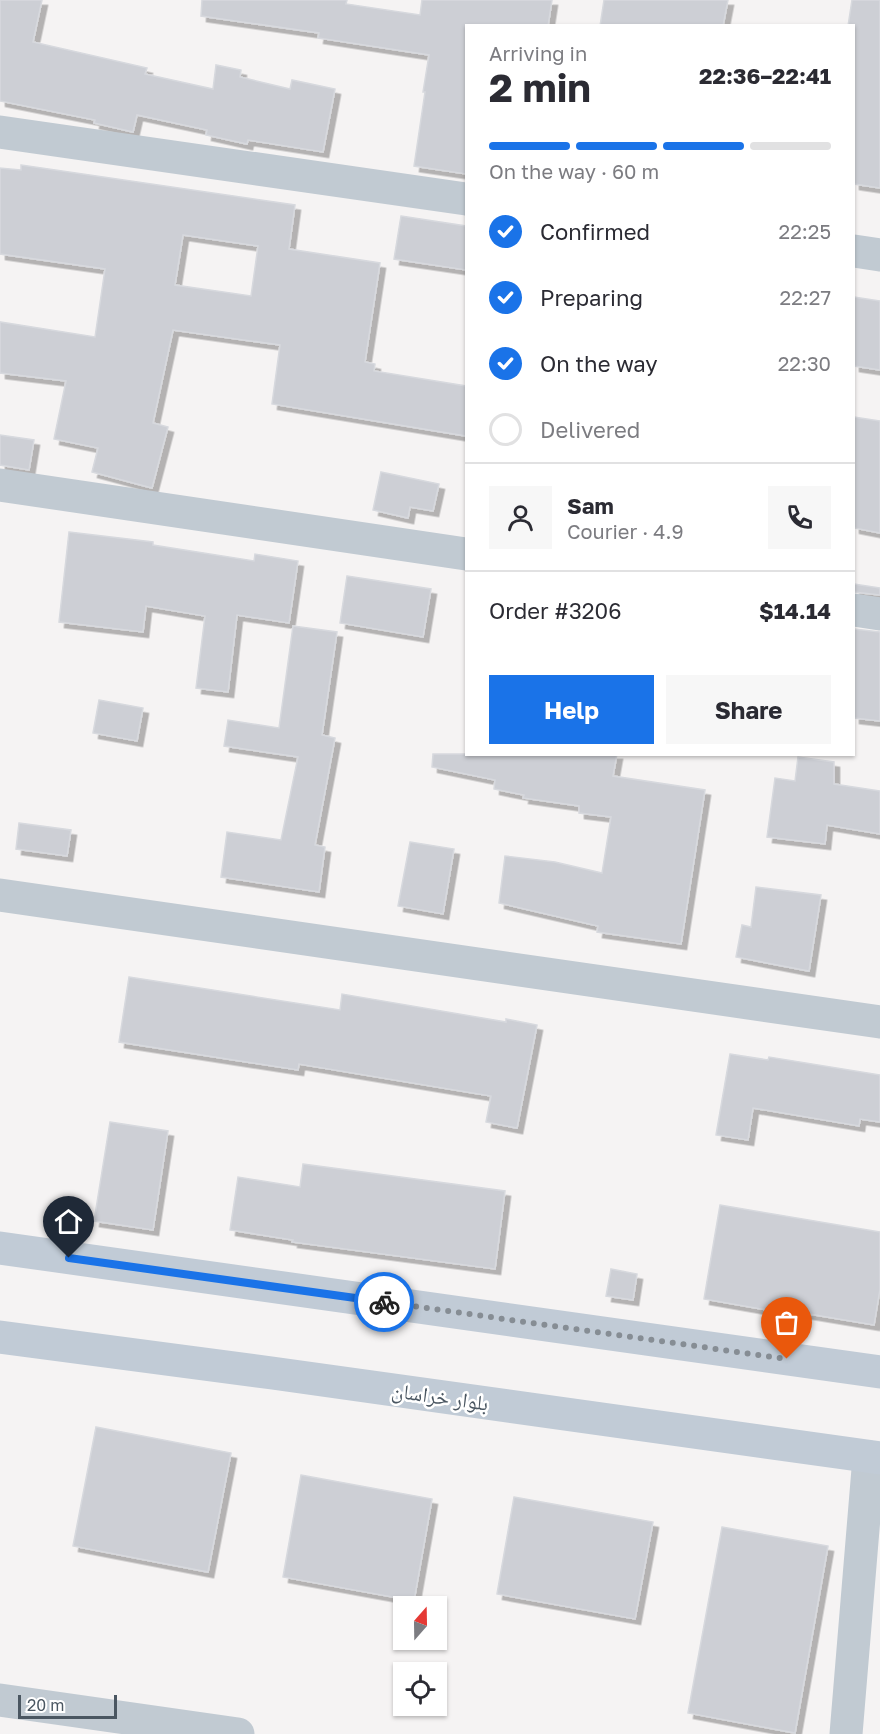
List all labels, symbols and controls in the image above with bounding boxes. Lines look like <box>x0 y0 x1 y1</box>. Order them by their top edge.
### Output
text: Arriving in <box>489 41 587 65</box>
text: 22:36–22:41 <box>699 62 831 89</box>
text: 2 min <box>489 64 591 111</box>
text: On the way · 60 m <box>489 159 659 183</box>
icon: check <box>489 215 522 248</box>
text: Confirmed <box>540 218 650 245</box>
text: 22:25 <box>779 219 831 243</box>
icon: check <box>489 281 522 314</box>
text: Preparing <box>540 284 643 311</box>
text: 22:27 <box>780 285 831 309</box>
icon: check <box>489 347 522 380</box>
text: On the way <box>540 350 658 377</box>
text: 22:30 <box>778 351 831 375</box>
text: Delivered <box>540 416 640 443</box>
button: person <box>489 486 552 549</box>
button: phone <box>768 486 831 549</box>
text: Sam <box>567 492 614 519</box>
text: Courier · 4.9 <box>567 519 684 543</box>
text: Order #3206 <box>489 597 622 624</box>
text: $14.14 <box>759 597 831 624</box>
button: Help <box>489 675 654 744</box>
button: Share <box>666 675 831 744</box>
pin <box>43 1196 94 1258</box>
icon: home <box>52 1205 85 1238</box>
courier <box>354 1272 414 1332</box>
icon: bike <box>368 1286 401 1319</box>
pin <box>761 1297 812 1359</box>
icon: bag <box>770 1306 803 1339</box>
street label: بلوار خراسان <box>390 1376 490 1416</box>
north arrow <box>393 1596 447 1650</box>
map controls <box>393 1596 447 1716</box>
button: locate <box>393 1662 447 1716</box>
scale bar <box>18 1692 117 1720</box>
text: 20 m <box>27 1695 64 1715</box>

